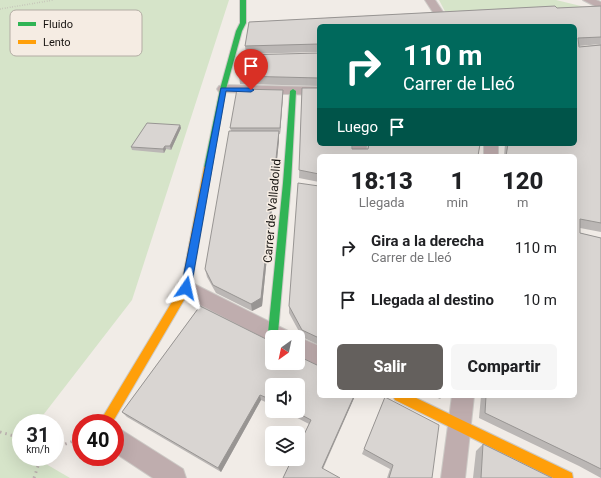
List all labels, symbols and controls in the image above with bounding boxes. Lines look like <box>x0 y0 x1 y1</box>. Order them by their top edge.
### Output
legend <box>10 10 142 56</box>
text: Fluido <box>43 18 73 31</box>
text: Lento <box>43 36 71 49</box>
text: 110 m <box>403 39 482 72</box>
icon: right <box>337 40 389 92</box>
pin <box>234 49 268 90</box>
icon: arrive <box>240 55 262 77</box>
text: Carrer de Lleó <box>403 73 515 94</box>
icon: arrive <box>386 116 408 138</box>
text: Luego <box>337 118 378 136</box>
street label: Carrer de Valladolid <box>260 158 284 264</box>
text: 18:13 <box>351 167 413 195</box>
text: 1 <box>450 167 464 195</box>
text: 120 <box>502 167 543 195</box>
text: Llegada <box>359 195 405 210</box>
text: min <box>447 195 468 210</box>
text: m <box>517 195 528 210</box>
text: Gira a la derecha <box>371 232 484 250</box>
icon: right <box>337 237 359 259</box>
text: 110 m <box>515 239 557 257</box>
text: Carrer de Lleó <box>371 250 452 265</box>
position arrow <box>165 267 207 309</box>
icon: arrive <box>337 289 359 311</box>
text: Llegada al destino <box>371 291 494 309</box>
text: 10 m <box>523 291 557 309</box>
north arrow <box>265 330 305 370</box>
map controls <box>265 330 305 466</box>
button: Salir <box>337 344 443 390</box>
button: Compartir <box>451 344 557 390</box>
button: sound <box>265 378 305 418</box>
speed limit sign: 40 <box>72 414 124 466</box>
text: 31 <box>27 423 49 447</box>
button: layers <box>265 426 305 466</box>
text: km/h <box>26 444 50 455</box>

